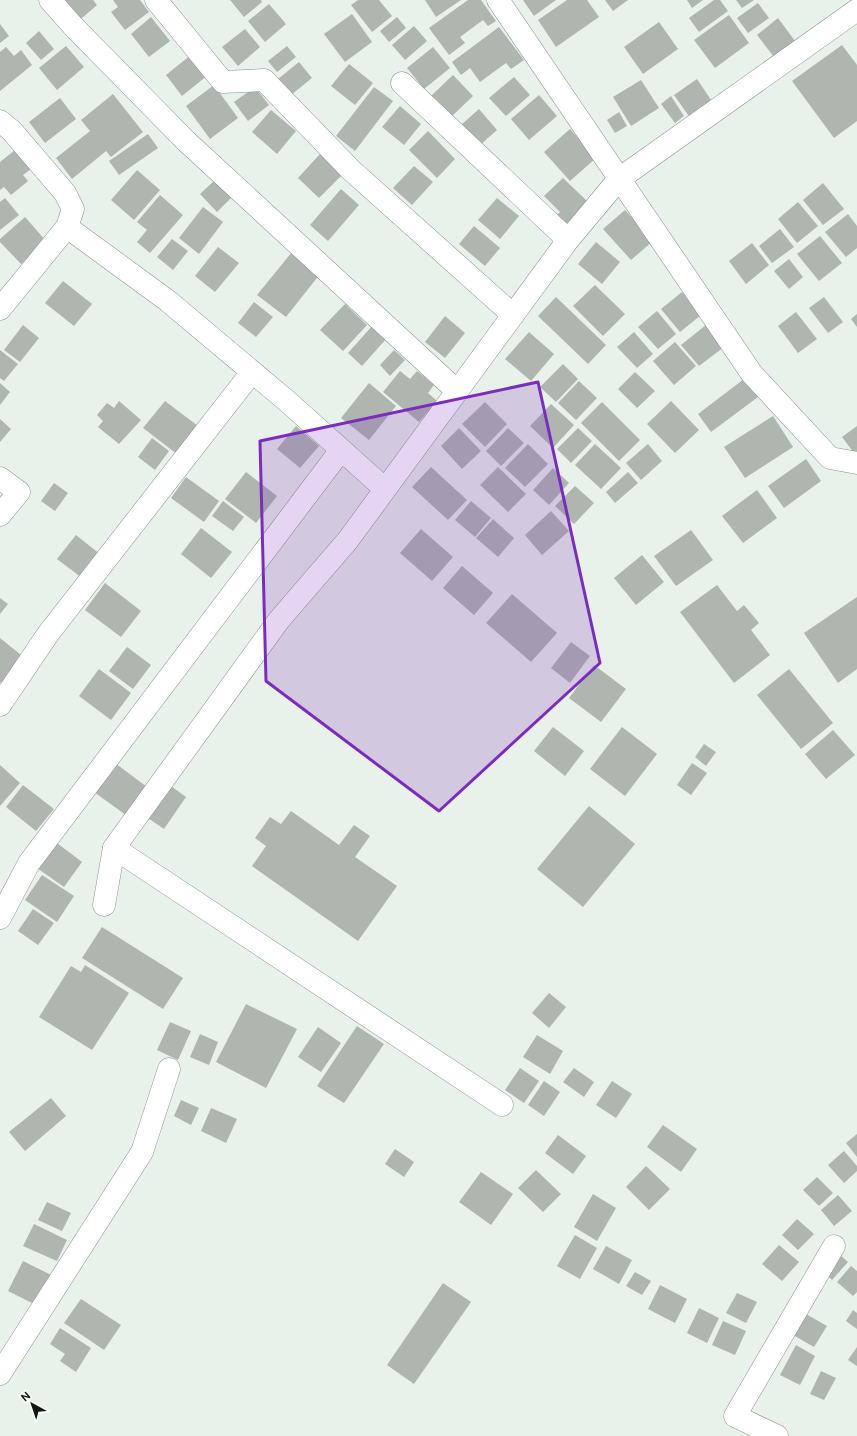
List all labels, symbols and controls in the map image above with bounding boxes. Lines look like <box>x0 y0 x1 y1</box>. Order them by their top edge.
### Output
north arrow <box>12 1384 52 1424</box>
text: N <box>18 1388 33 1404</box>

